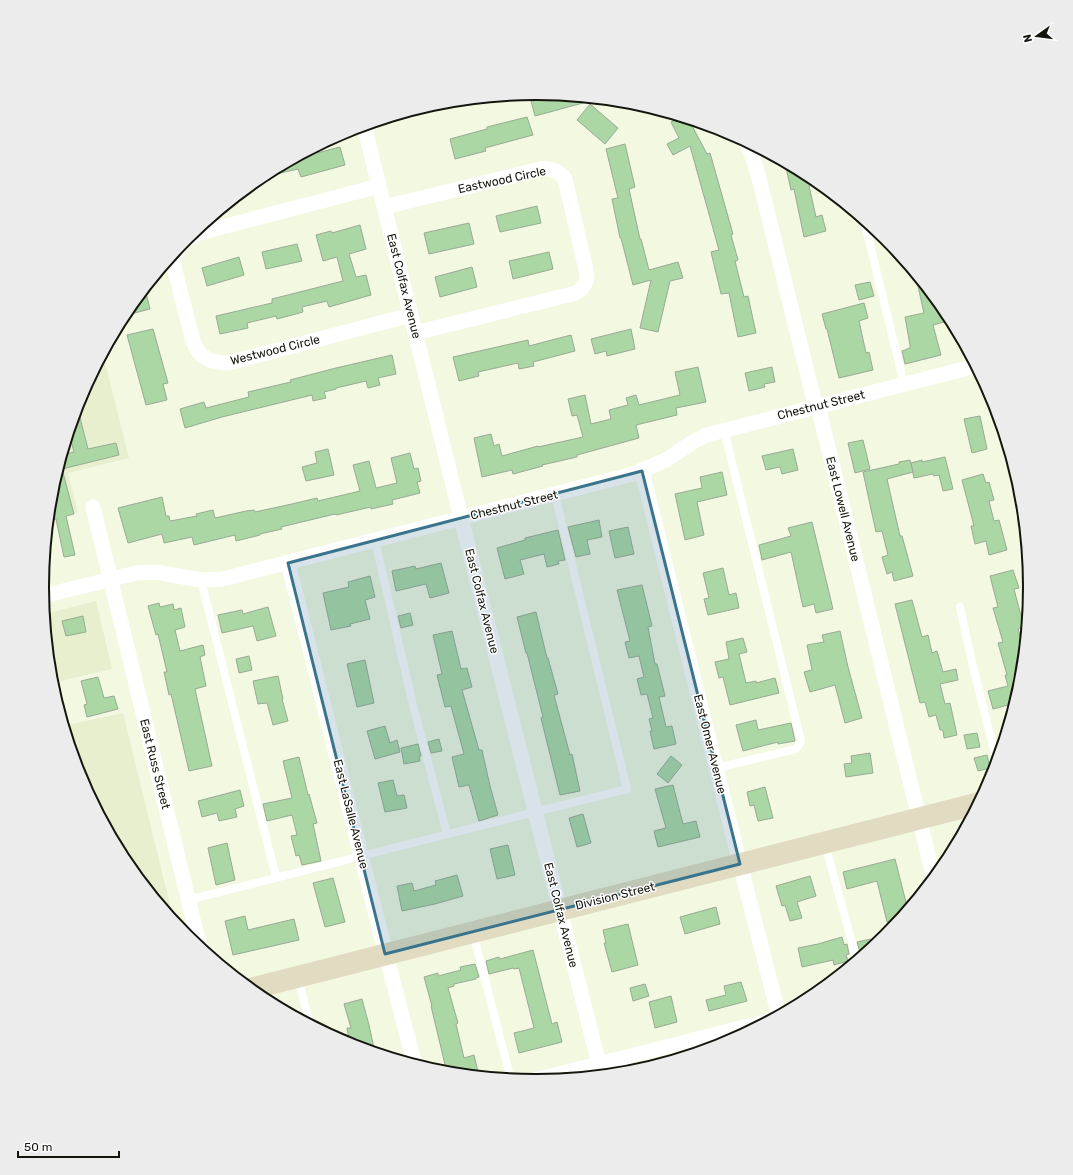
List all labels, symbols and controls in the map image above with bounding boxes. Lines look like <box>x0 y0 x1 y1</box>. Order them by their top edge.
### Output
north arrow <box>1017 16 1057 56</box>
text: N <box>1020 33 1035 44</box>
street label: Eastwood Circle <box>457 164 548 196</box>
street label: East Colfax Avenue <box>384 232 424 340</box>
street label: Westwood Circle <box>229 332 321 368</box>
street label: Chestnut Street <box>776 387 866 423</box>
street label: East Lowell Avenue <box>823 455 863 563</box>
street label: Chestnut Street <box>469 487 559 523</box>
street label: East Colfax Avenue <box>462 547 502 655</box>
street label: East Omer Avenue <box>691 693 729 795</box>
street label: East Russ Street <box>137 717 173 811</box>
street label: East LaSalle Avenue <box>331 758 371 870</box>
street label: East Colfax Avenue <box>541 861 581 969</box>
street label: Division Street <box>574 879 657 913</box>
scale bar <box>18 1133 119 1159</box>
text: 50 m <box>24 1140 52 1154</box>

